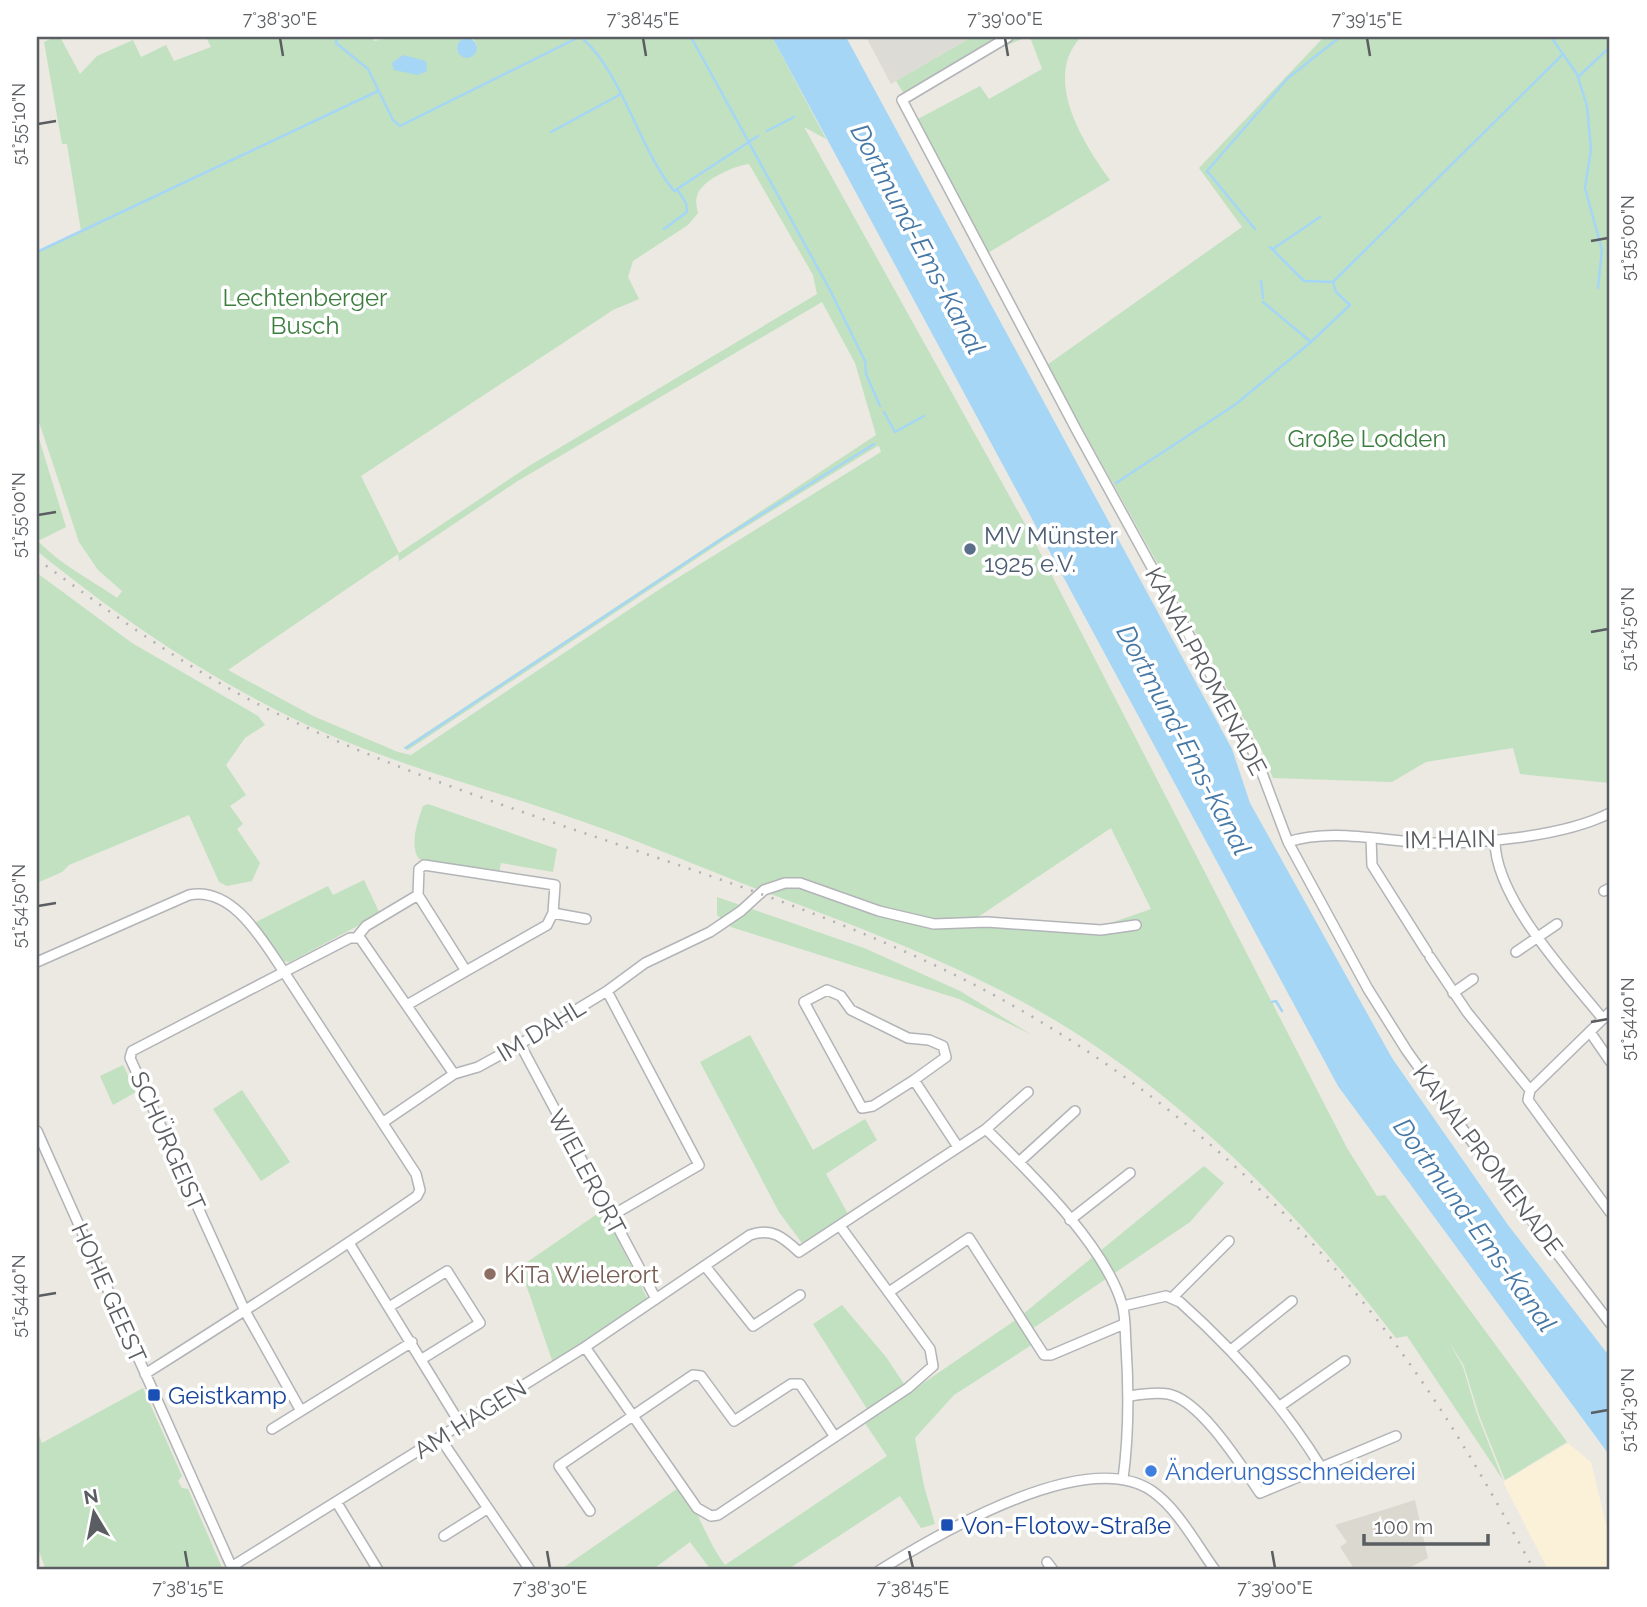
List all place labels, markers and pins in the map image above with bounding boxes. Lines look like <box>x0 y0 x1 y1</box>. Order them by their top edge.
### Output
place label: MV Münster 1925 e.V. <box>984 521 1118 578</box>
marker: MV Münster 1925 e.V. <box>962 541 978 557</box>
place label: KiTa Wielerort <box>504 1260 659 1289</box>
marker: KiTa Wielerort <box>482 1266 498 1282</box>
place label: Geistkamp <box>168 1381 287 1410</box>
marker: Geistkamp <box>146 1387 162 1403</box>
place label: Änderungsschneiderei <box>1165 1457 1416 1486</box>
marker: Änderungsschneiderei <box>1143 1463 1159 1479</box>
place label: Von-Flotow-Straße <box>961 1511 1171 1540</box>
marker: Von-Flotow-Straße <box>939 1517 955 1533</box>

